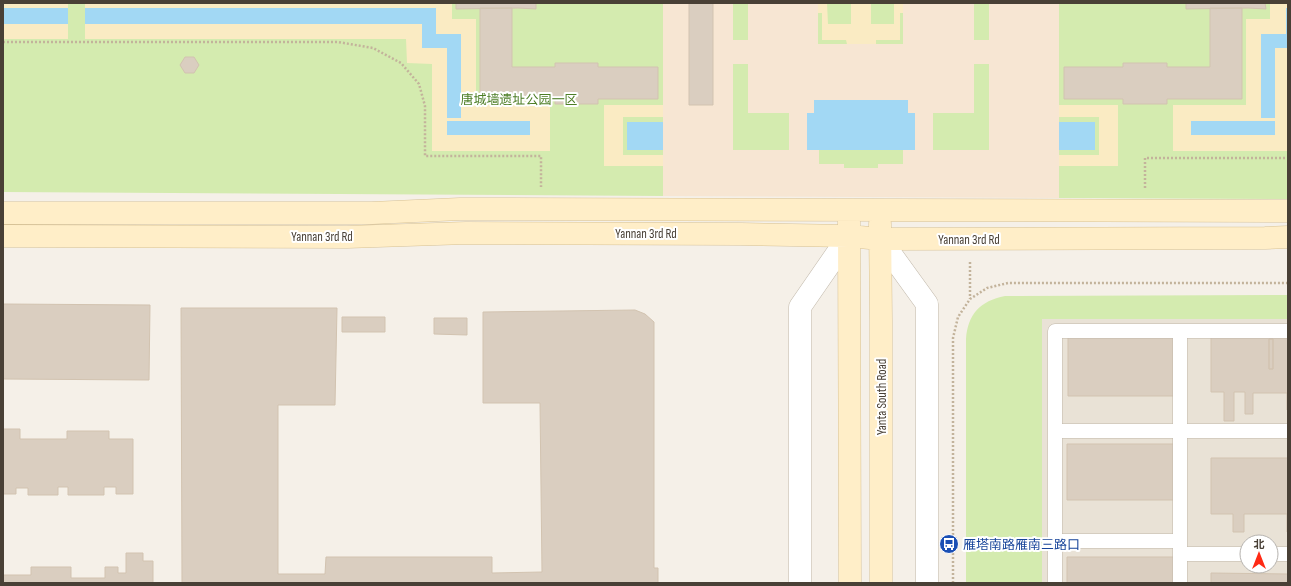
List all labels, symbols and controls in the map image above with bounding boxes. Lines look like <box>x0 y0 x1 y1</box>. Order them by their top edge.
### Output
park label: 唐城墙遗址公园一区 <box>460 92 578 108</box>
street label: Yannan 3rd Rd <box>615 226 677 242</box>
street label: Yannan 3rd Rd <box>291 229 353 245</box>
street label: Yannan 3rd Rd <box>938 232 1000 248</box>
street label: Yanta South Road <box>874 359 890 435</box>
bus stop icon: 雁塔南路雁南三路口 <box>938 533 960 555</box>
north arrow <box>1239 534 1279 574</box>
place label: 雁塔南路雁南三路口 <box>963 537 1080 553</box>
text: 北 <box>1254 538 1265 551</box>

